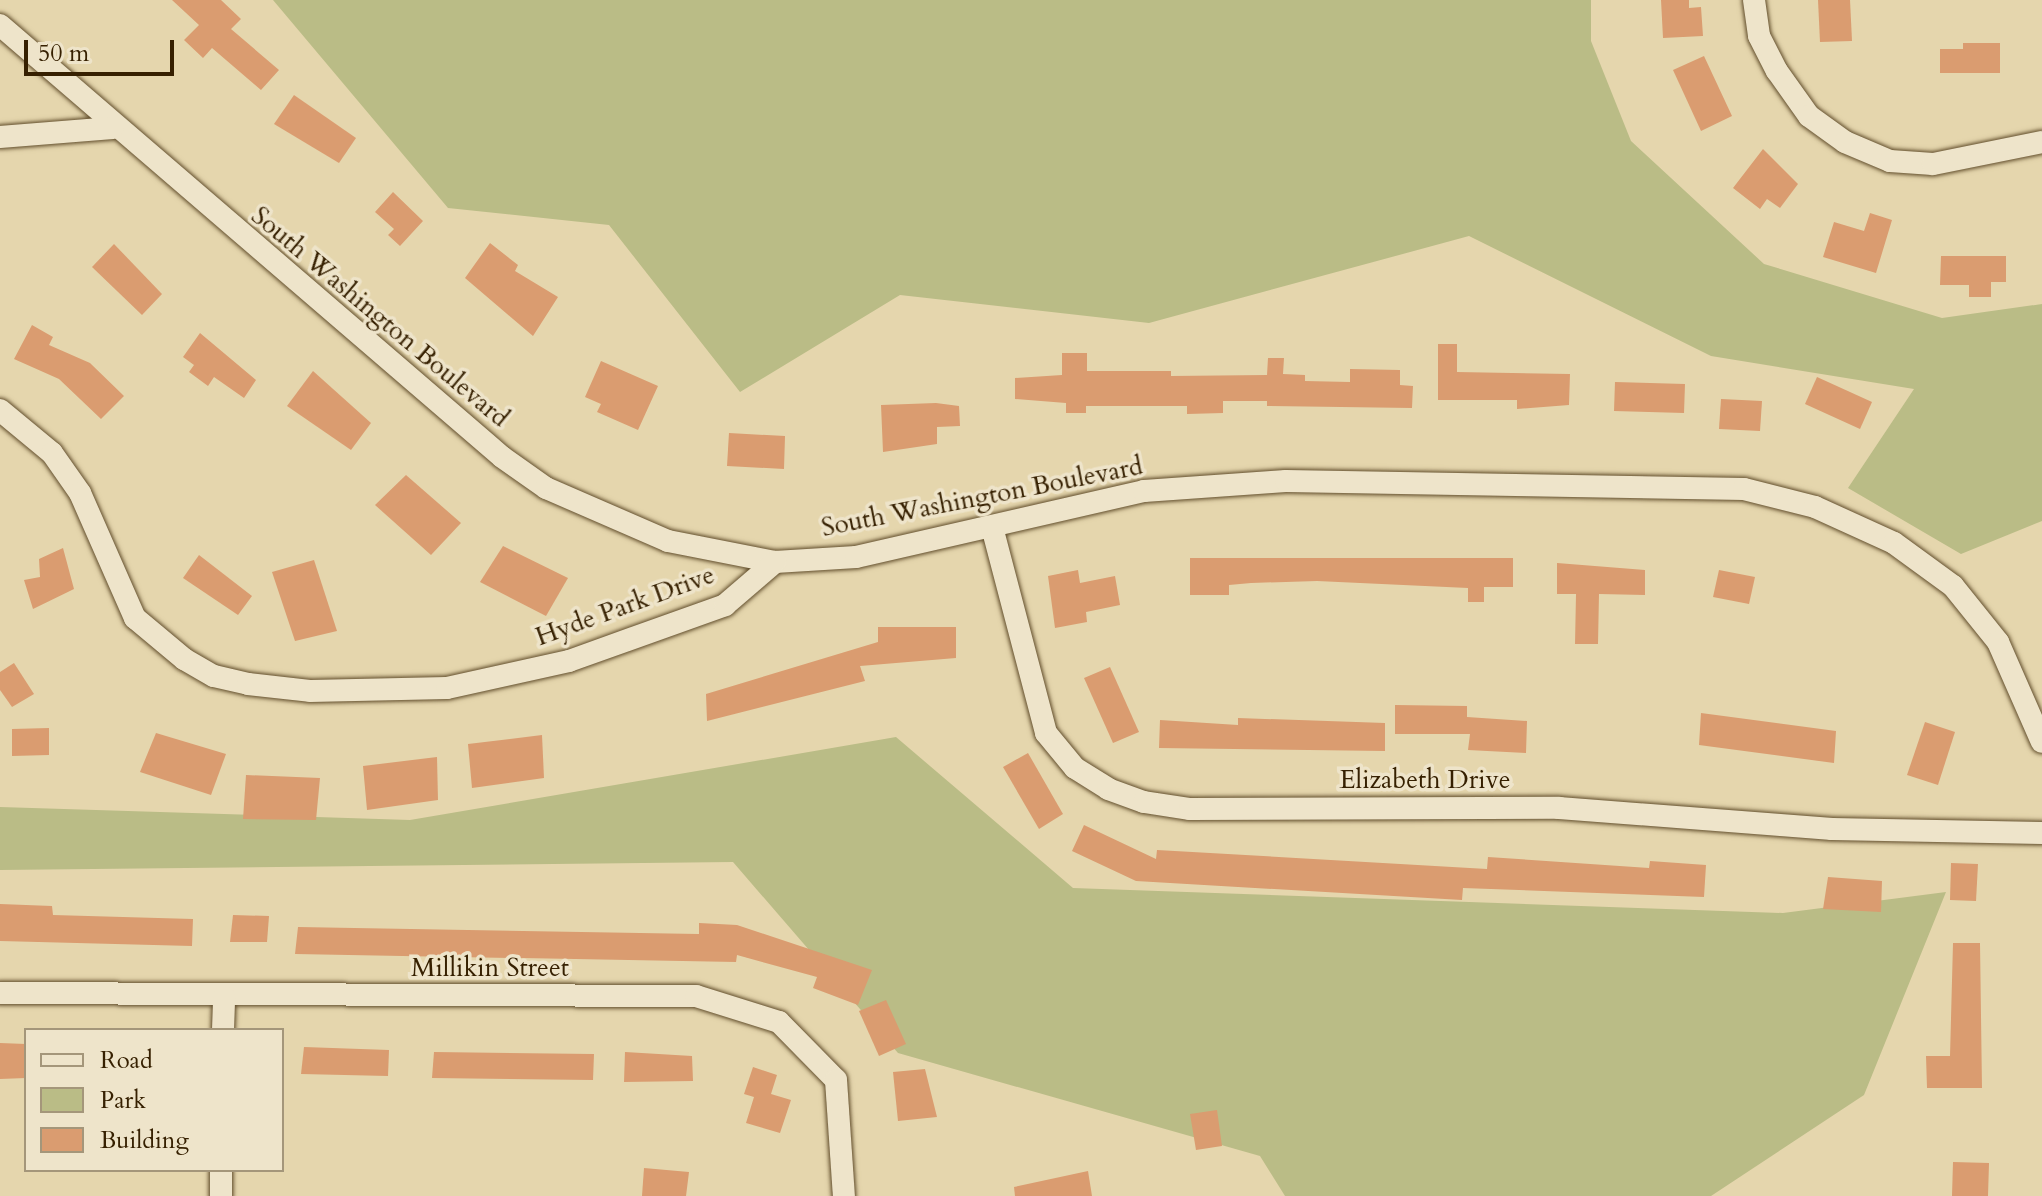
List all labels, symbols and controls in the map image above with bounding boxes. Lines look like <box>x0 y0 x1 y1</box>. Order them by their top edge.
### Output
scale bar <box>28 24 178 74</box>
text: 50 m <box>38 37 89 70</box>
street label: South Washington Boulevard <box>245 200 515 434</box>
street label: South Washington Boulevard <box>819 451 1145 543</box>
street label: Hyde Park Drive <box>531 559 719 653</box>
street label: Elizabeth Drive <box>1340 764 1510 796</box>
street label: Millikin Street <box>411 952 569 984</box>
legend <box>24 1028 284 1172</box>
text: Road <box>100 1044 153 1077</box>
text: Park <box>100 1084 146 1117</box>
text: Building <box>100 1124 189 1157</box>

